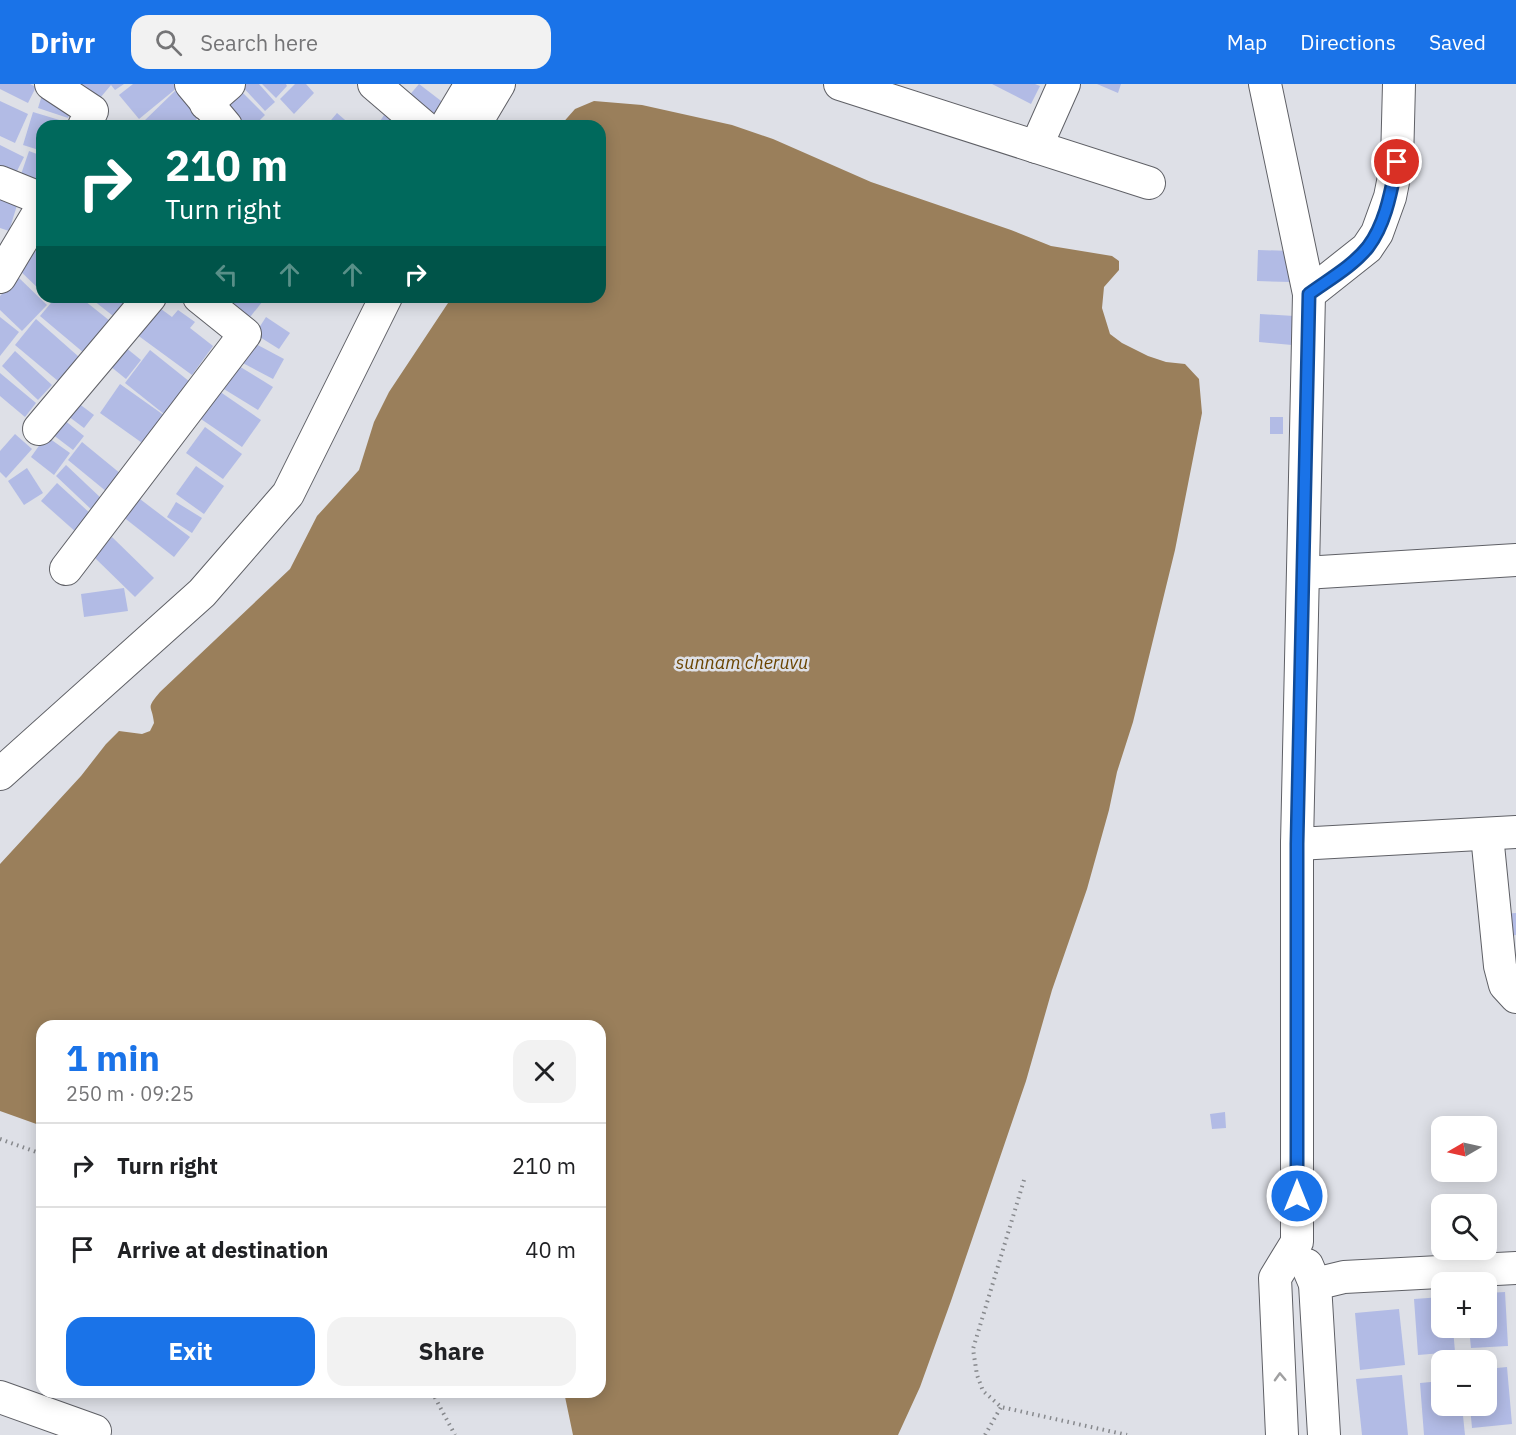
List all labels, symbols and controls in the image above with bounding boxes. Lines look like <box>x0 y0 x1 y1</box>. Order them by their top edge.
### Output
search box <box>131 15 551 69</box>
text: Drivr <box>30 24 95 61</box>
icon: search <box>152 26 185 59</box>
text: Search here <box>200 28 318 57</box>
text: Map <box>1227 28 1267 56</box>
text: Directions <box>1300 28 1396 56</box>
text: Saved <box>1429 28 1486 56</box>
pin <box>1371 136 1422 187</box>
text: 210 m <box>165 138 288 193</box>
icon: right <box>66 144 144 222</box>
icon: arrive <box>1380 145 1413 178</box>
text: Turn right <box>165 191 282 226</box>
icon: left <box>210 258 243 291</box>
icon: ahead <box>273 258 306 291</box>
icon: ahead <box>336 258 369 291</box>
icon: right <box>399 258 432 291</box>
water label: sunnam cheruvu <box>676 651 808 674</box>
text: 1 min <box>66 1034 160 1081</box>
button: close <box>513 1040 576 1103</box>
text: 250 m · 09:25 <box>66 1080 194 1107</box>
north arrow <box>1431 1116 1497 1182</box>
map controls <box>1431 1116 1497 1416</box>
icon: right <box>66 1149 99 1182</box>
text: Turn right <box>117 1151 218 1180</box>
text: 210 m <box>512 1151 576 1180</box>
position arrow <box>1265 1164 1329 1228</box>
button: search <box>1431 1194 1497 1260</box>
icon: arrive <box>66 1233 99 1266</box>
text: Arrive at destination <box>117 1235 328 1264</box>
text: 40 m <box>525 1235 576 1264</box>
button: + <box>1431 1272 1497 1338</box>
button: Exit <box>66 1317 315 1386</box>
button: Share <box>327 1317 576 1386</box>
button: − <box>1431 1350 1497 1416</box>
one-way arrow <box>1273 1372 1286 1381</box>

